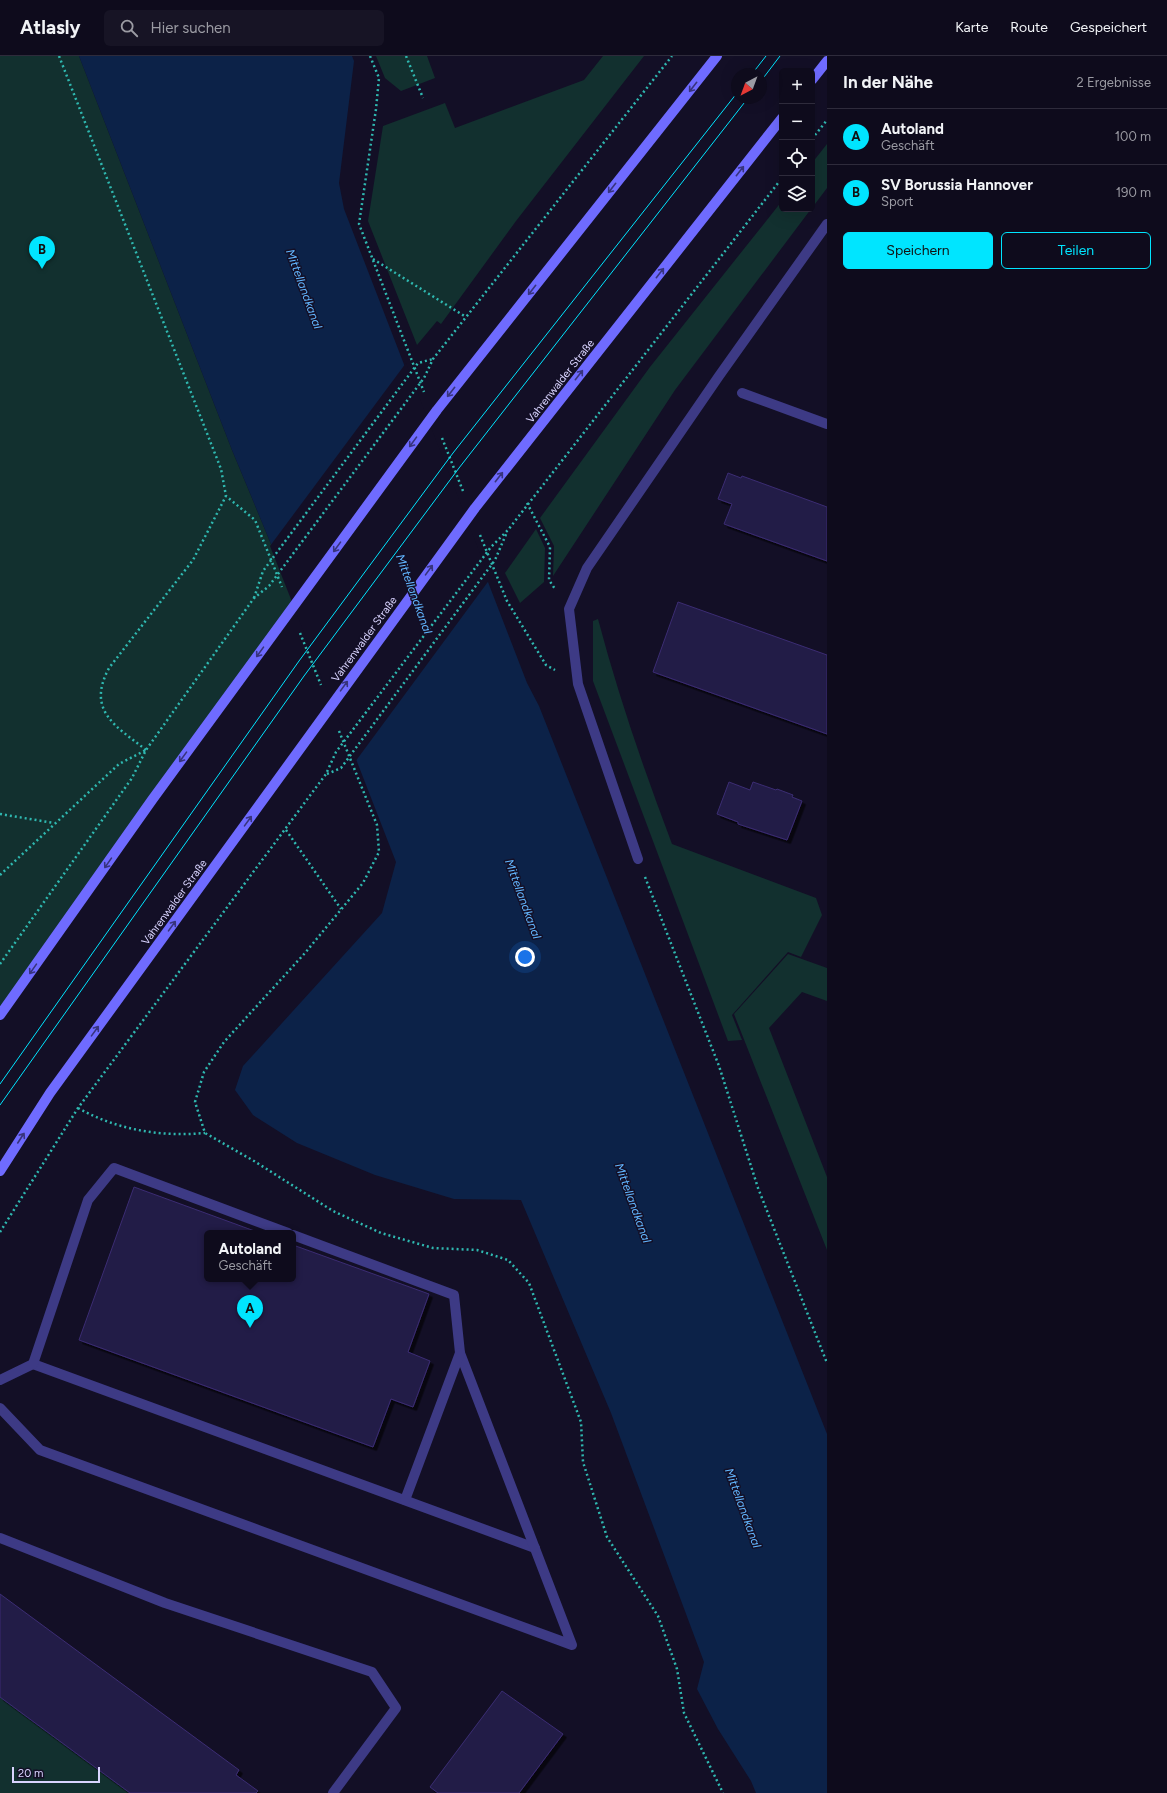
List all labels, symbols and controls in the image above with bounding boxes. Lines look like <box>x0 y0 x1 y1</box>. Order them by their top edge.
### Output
search box <box>104 10 384 46</box>
text: Atlasly <box>20 16 80 39</box>
icon: search <box>118 17 140 39</box>
text: Hier suchen <box>150 19 231 37</box>
text: Karte <box>955 19 988 36</box>
text: Route <box>1010 19 1048 36</box>
text: Gespeichert <box>1070 19 1147 36</box>
north arrow <box>731 68 767 104</box>
map controls <box>779 68 815 212</box>
button: + <box>779 68 815 104</box>
text: In der Nähe <box>843 72 933 92</box>
text: 2 Ergebnisse <box>1077 75 1151 90</box>
one-way arrow <box>689 81 697 92</box>
button: − <box>779 104 815 140</box>
text: Autoland <box>881 120 944 138</box>
text: A <box>851 129 861 144</box>
text: 100 m <box>1115 129 1151 144</box>
text: Geschäft <box>881 138 935 153</box>
button: locate <box>779 140 815 176</box>
one-way arrow <box>736 166 745 177</box>
button: layers <box>779 176 815 212</box>
text: SV Borussia Hannover <box>881 176 1033 194</box>
one-way arrow <box>608 183 617 194</box>
text: B <box>852 185 860 200</box>
text: 190 m <box>1116 185 1151 200</box>
text: Sport <box>881 194 914 209</box>
button: Speichern <box>843 232 993 269</box>
button: Teilen <box>1001 232 1151 269</box>
pin: B <box>29 236 55 269</box>
water label: Mittellandkanal <box>283 247 325 331</box>
one-way arrow <box>655 268 664 279</box>
one-way arrow <box>527 285 536 296</box>
street label: Vahrenwalder Straße <box>524 337 597 426</box>
one-way arrow <box>575 370 584 381</box>
one-way arrow <box>447 387 455 398</box>
one-way arrow <box>409 436 418 447</box>
one-way arrow <box>494 472 503 483</box>
one-way arrow <box>332 541 341 552</box>
water label: Mittellandkanal <box>393 552 435 636</box>
one-way arrow <box>425 565 433 576</box>
street label: Vahrenwalder Straße <box>329 594 400 685</box>
one-way arrow <box>256 646 264 657</box>
one-way arrow <box>340 681 348 692</box>
one-way arrow <box>179 752 188 763</box>
one-way arrow <box>244 816 253 827</box>
one-way arrow <box>104 857 112 868</box>
street label: Vahrenwalder Straße <box>139 857 210 948</box>
water label: Mittellandkanal <box>502 857 544 941</box>
one-way arrow <box>168 921 176 932</box>
your location <box>515 947 535 967</box>
one-way arrow <box>29 963 37 974</box>
one-way arrow <box>91 1026 99 1037</box>
one-way arrow <box>17 1133 25 1144</box>
water label: Mittellandkanal <box>612 1161 654 1245</box>
popup <box>204 1230 296 1282</box>
text: Autoland <box>219 1240 281 1258</box>
text: Geschäft <box>219 1258 272 1273</box>
pin: A <box>237 1295 263 1328</box>
water label: Mittellandkanal <box>722 1466 764 1550</box>
scale bar <box>12 1765 100 1784</box>
text: 20 m <box>18 1767 43 1780</box>

